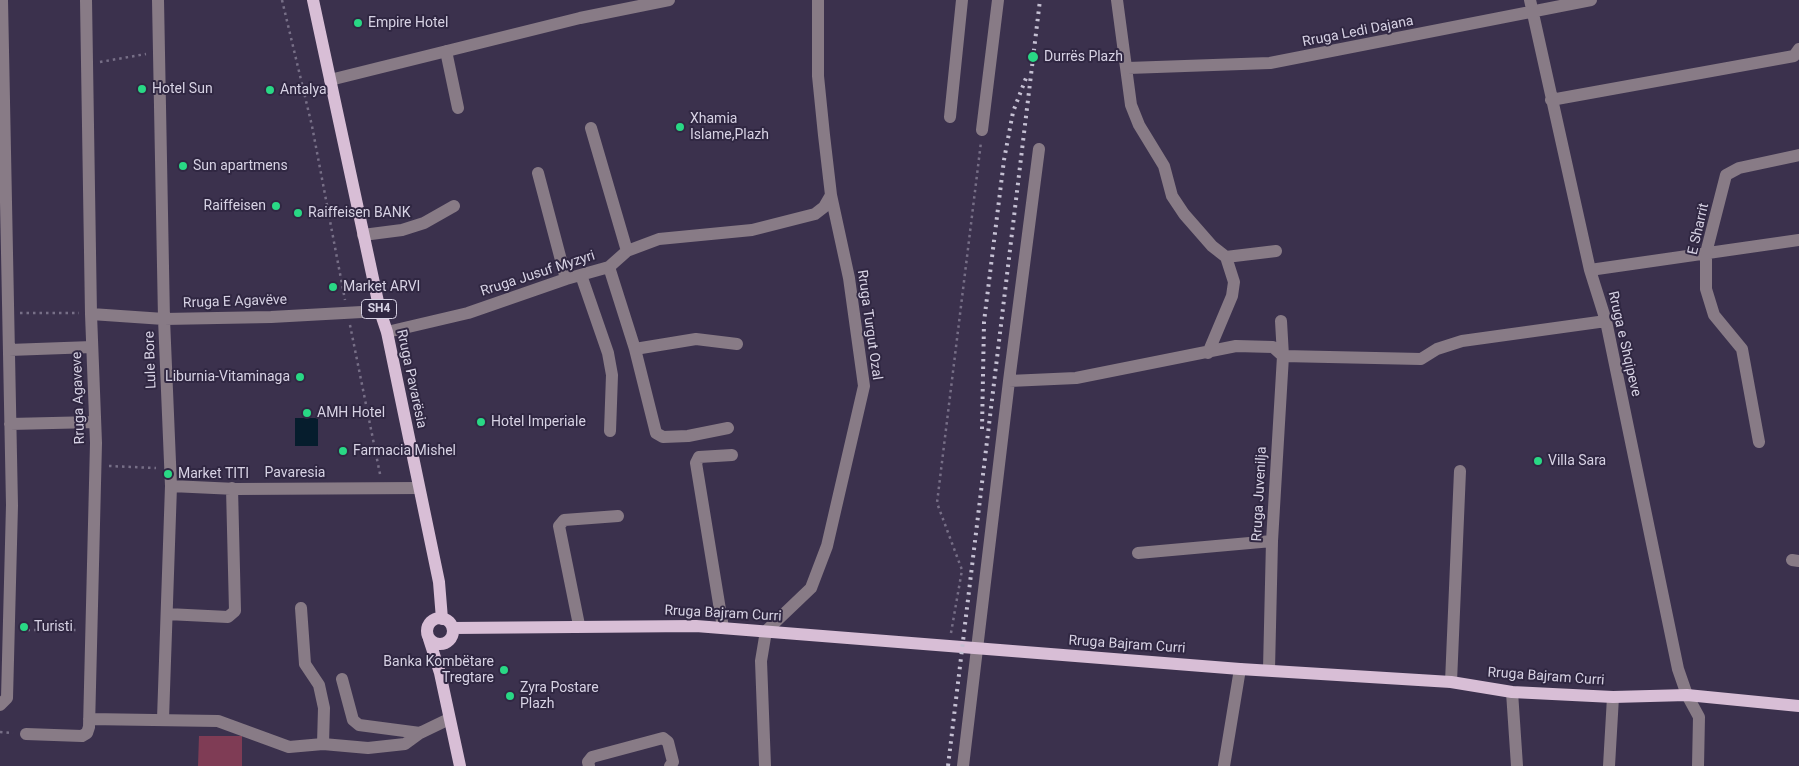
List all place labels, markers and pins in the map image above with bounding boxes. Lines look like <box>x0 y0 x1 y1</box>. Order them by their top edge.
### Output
place label: Empire Hotel <box>368 15 448 31</box>
marker: Empire Hotel <box>352 17 364 29</box>
place label: Durrës Plazh <box>1044 49 1123 65</box>
marker: Durrës Plazh <box>1026 50 1040 64</box>
place label: Hotel Sun <box>152 81 213 97</box>
place label: Antalya <box>280 82 327 98</box>
marker: Hotel Sun <box>136 83 148 95</box>
marker: Antalya <box>264 84 276 96</box>
place label: Xhamia Islame,Plazh <box>690 111 769 144</box>
marker: Xhamia Islame,Plazh <box>674 121 686 133</box>
place label: Sun apartmens <box>193 158 288 174</box>
marker: Sun apartmens <box>177 160 189 172</box>
place label: Raiffeisen <box>204 198 266 214</box>
marker: Raiffeisen <box>270 200 282 212</box>
place label: Raiffeisen BANK <box>308 205 411 221</box>
marker: Raiffeisen BANK <box>292 207 304 219</box>
place label: Market ARVI <box>343 279 420 295</box>
marker: Market ARVI <box>327 281 339 293</box>
place label: Liburnia-Vitaminaga <box>165 369 290 385</box>
marker: Liburnia-Vitaminaga <box>294 371 306 383</box>
place label: AMH Hotel <box>317 405 385 421</box>
marker: AMH Hotel <box>301 407 313 419</box>
place label: Hotel Imperiale <box>491 414 586 430</box>
marker: Hotel Imperiale <box>475 416 487 428</box>
place label: Farmacia Mishel <box>353 443 456 459</box>
marker: Farmacia Mishel <box>337 445 349 457</box>
place label: Villa Sara <box>1548 453 1606 469</box>
marker: Villa Sara <box>1532 455 1544 467</box>
place label: Market TITI <box>178 466 249 482</box>
marker: Market TITI <box>162 468 174 480</box>
place label: Turisti <box>34 619 73 635</box>
marker: Turisti <box>18 621 30 633</box>
place label: Banka Kombëtare Tregtare <box>383 654 494 686</box>
marker: Banka Kombëtare Tregtare <box>498 664 510 676</box>
place label: Zyra Postare Plazh <box>520 680 599 712</box>
marker: Zyra Postare Plazh <box>504 690 516 702</box>

